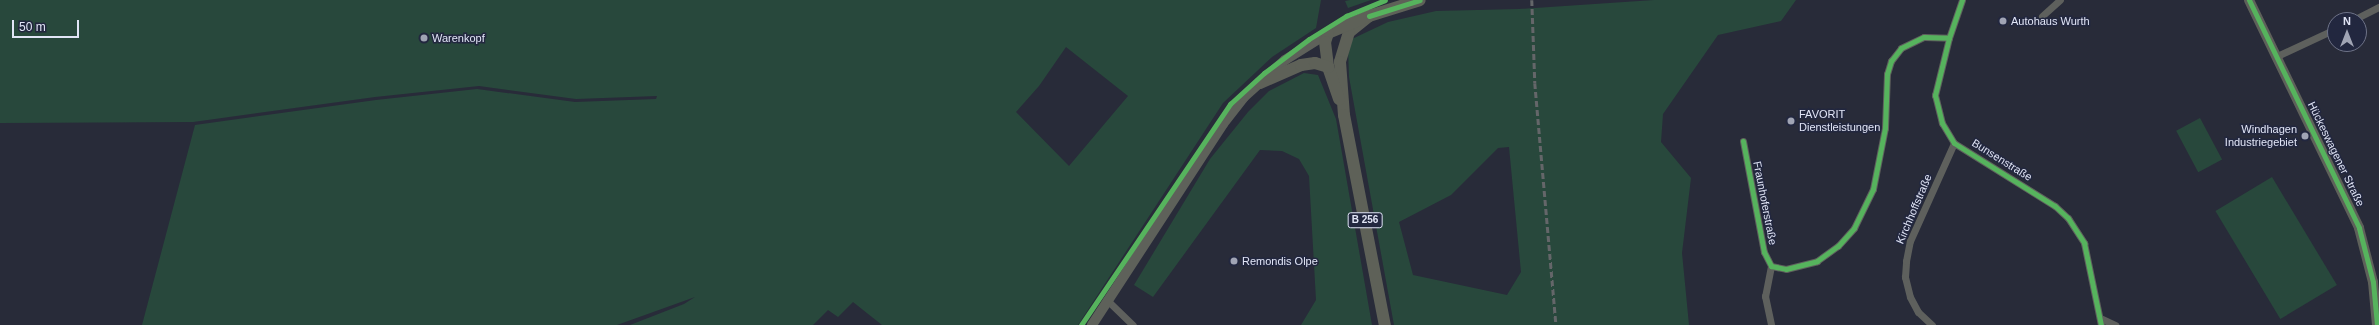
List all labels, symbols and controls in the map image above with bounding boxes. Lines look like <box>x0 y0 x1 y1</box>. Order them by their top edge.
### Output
scale bar <box>14 12 81 38</box>
north arrow <box>2327 12 2367 52</box>
place label: Autohaus Wurth <box>2011 14 2090 28</box>
text: N <box>2343 15 2351 27</box>
marker: Autohaus Wurth <box>1998 16 2008 26</box>
text: 50 m <box>19 20 46 34</box>
place label: Warenkopf <box>432 31 485 45</box>
marker: Warenkopf <box>419 33 429 43</box>
street label: Hückeswagener Straße <box>2305 99 2367 209</box>
place label: FAVORIT Dienstleistungen <box>1799 108 1880 134</box>
marker: FAVORIT Dienstleistungen <box>1786 116 1796 126</box>
place label: Windhagen Industriegebiet <box>2225 123 2297 149</box>
marker: Windhagen Industriegebiet <box>2300 131 2310 141</box>
street label: Bunsenstraße <box>1969 136 2035 184</box>
street label: Fraunhoferstraße <box>1750 160 1780 246</box>
street label: Kirchhoffstraße <box>1893 172 1935 246</box>
road number: B 256 <box>1347 212 1383 228</box>
place label: Remondis Olpe <box>1242 254 1318 268</box>
marker: Remondis Olpe <box>1229 256 1239 266</box>

